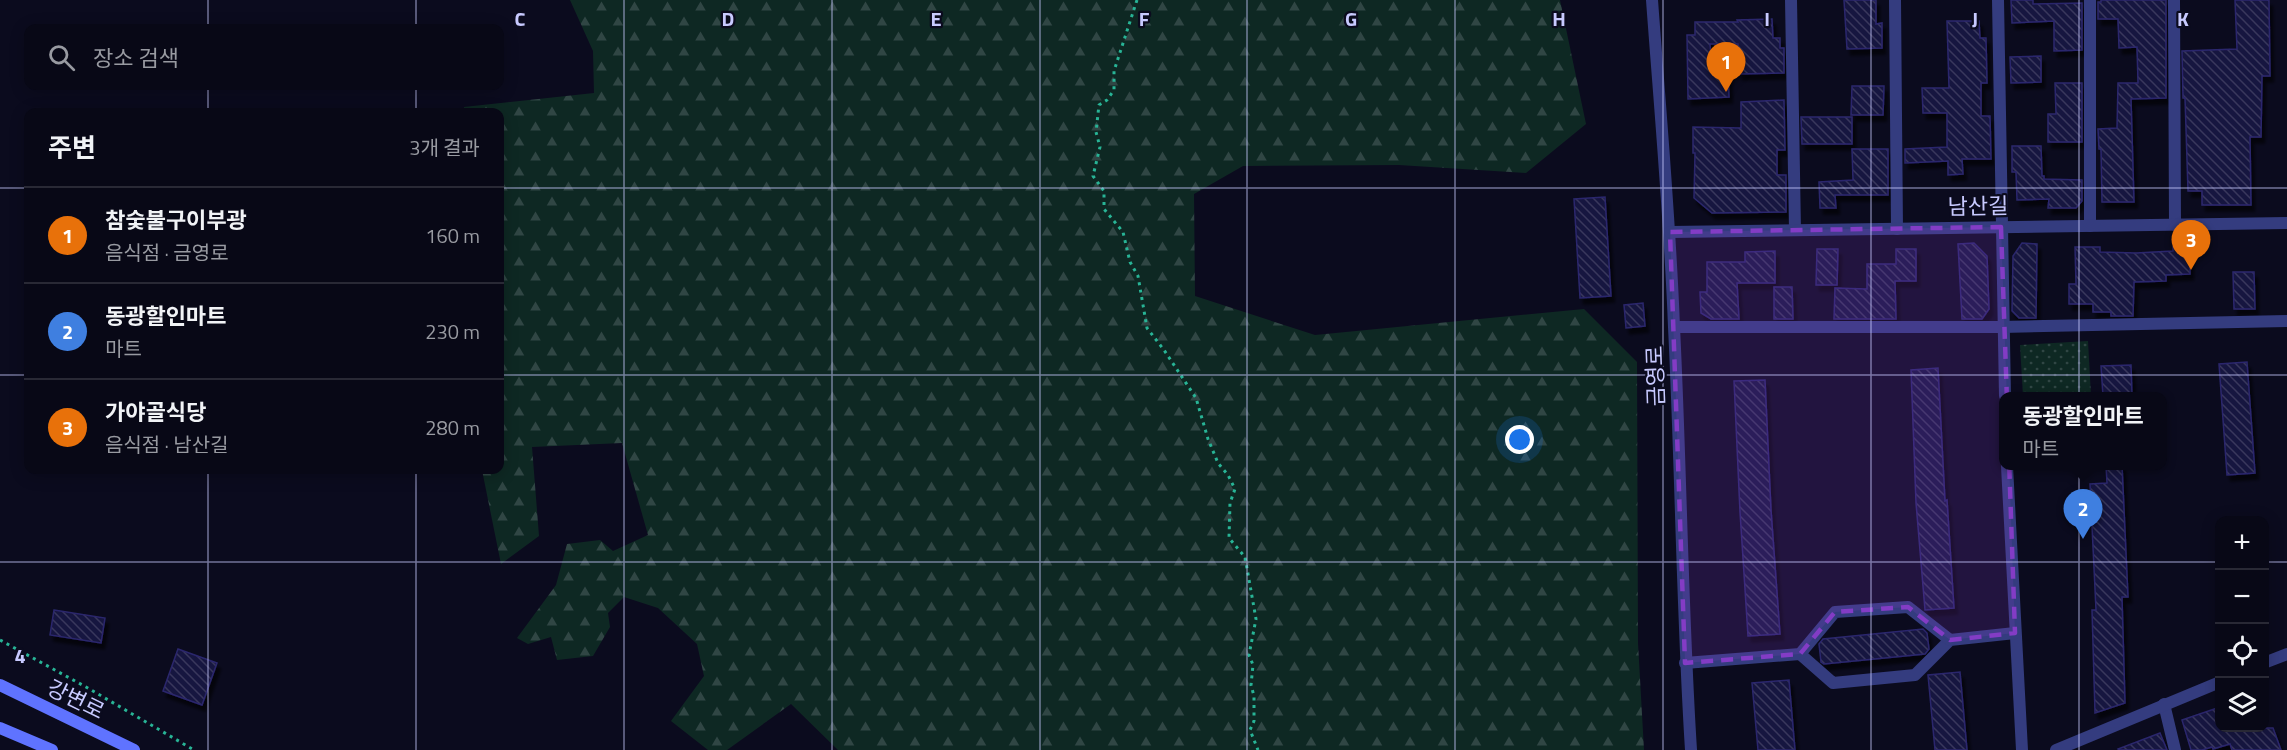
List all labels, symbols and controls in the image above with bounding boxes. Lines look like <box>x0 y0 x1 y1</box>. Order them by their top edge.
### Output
text: C <box>515 3 526 34</box>
text: D <box>722 3 734 34</box>
text: E <box>930 3 942 34</box>
text: F <box>1139 3 1150 34</box>
text: G <box>1345 3 1357 34</box>
text: H <box>1552 3 1566 34</box>
text: I <box>1764 3 1770 34</box>
text: J <box>1972 3 1978 34</box>
text: K <box>2177 3 2189 34</box>
search box <box>24 24 504 90</box>
icon: search <box>45 41 78 74</box>
text: 장소 검색 <box>93 41 179 75</box>
pin: 1 <box>1706 42 1746 92</box>
text: 주변 <box>48 128 96 167</box>
text: 3개 결과 <box>409 132 480 163</box>
street label: 남산길 <box>1947 188 2009 224</box>
text: 참숯불구이부광 <box>105 203 247 237</box>
text: 1 <box>62 220 73 251</box>
text: 160 m <box>425 220 480 251</box>
pin: 3 <box>2172 220 2210 270</box>
text: 음식점 · 금영로 <box>105 237 229 268</box>
text: 동광할인마트 <box>105 299 226 333</box>
text: 2 <box>62 316 73 347</box>
text: 230 m <box>425 316 480 347</box>
text: 마트 <box>105 333 142 364</box>
street label: 금영로 <box>1637 345 1673 407</box>
popup <box>1999 392 2167 470</box>
text: 가야골식당 <box>105 395 206 429</box>
text: 동광할인마트 <box>2022 399 2144 433</box>
text: 3 <box>62 412 73 443</box>
text: 280 m <box>425 412 480 443</box>
your location <box>1505 425 1534 454</box>
text: 음식점 · 남산길 <box>105 429 229 460</box>
text: 마트 <box>2022 433 2059 464</box>
pin: 2 <box>2064 490 2102 539</box>
map controls <box>2215 516 2269 732</box>
button: + <box>2215 516 2269 570</box>
button: − <box>2215 570 2269 624</box>
button: locate <box>2215 624 2269 678</box>
text: 4 <box>14 640 26 671</box>
street label: 강변로 <box>41 670 111 728</box>
button: layers <box>2215 678 2269 732</box>

